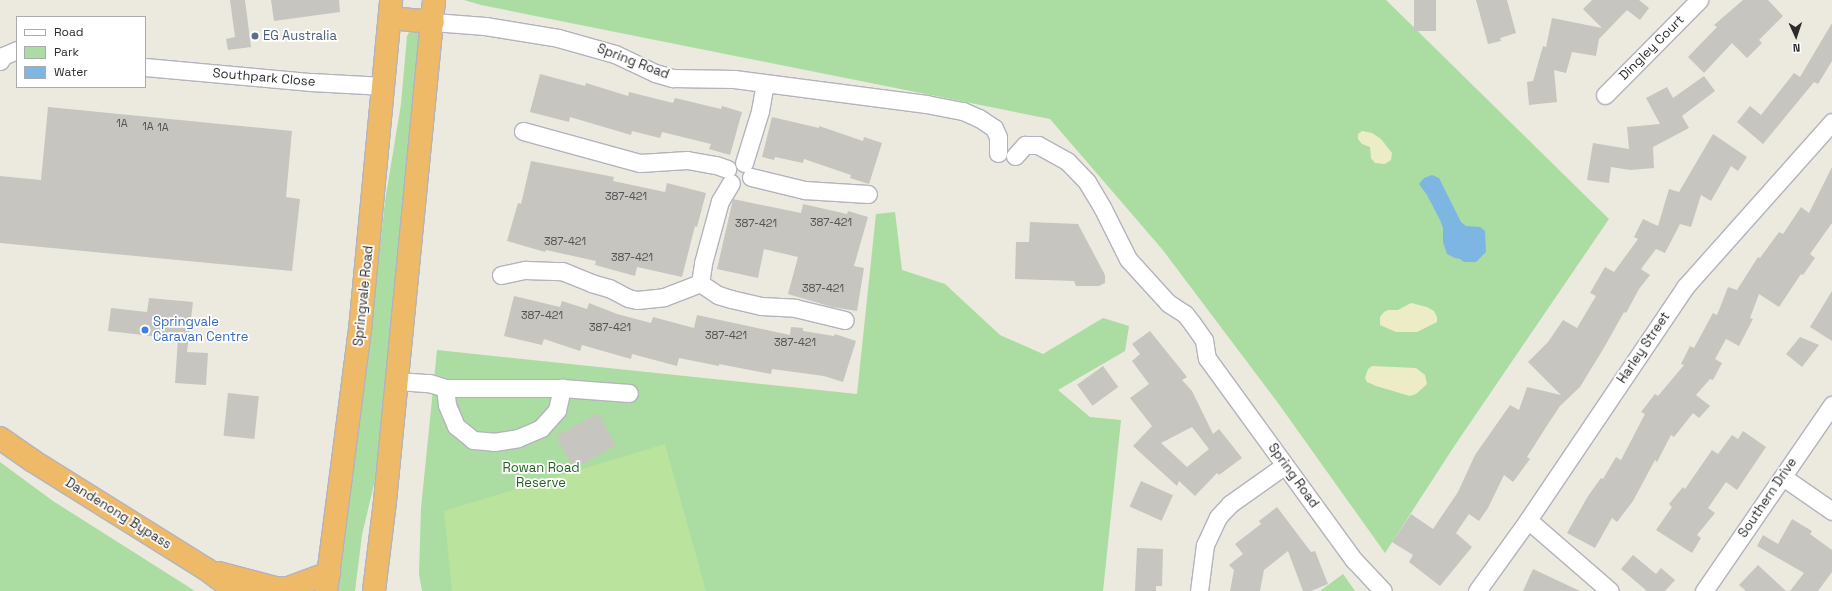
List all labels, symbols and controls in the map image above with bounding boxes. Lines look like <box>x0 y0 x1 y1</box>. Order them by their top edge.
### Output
street label: Dingley Court <box>1616 12 1688 84</box>
legend <box>16 16 146 88</box>
north arrow <box>1776 16 1816 56</box>
text: Road <box>54 24 83 40</box>
place label: EG Australia <box>263 28 337 44</box>
marker: EG Australia <box>250 31 260 41</box>
street label: Spring Road <box>595 41 671 83</box>
text: N <box>1793 41 1801 55</box>
text: Park <box>54 44 79 60</box>
text: Water <box>54 64 88 80</box>
street label: Southpark Close <box>212 66 316 90</box>
house number: 1A <box>116 116 128 130</box>
house number: 1A <box>142 119 154 133</box>
house number: 1A <box>157 120 169 134</box>
house number: 387-421 <box>605 189 647 203</box>
house number: 387-421 <box>810 215 852 229</box>
house number: 387-421 <box>735 216 777 230</box>
house number: 387-421 <box>544 234 586 248</box>
street label: Springvale Road <box>351 245 377 347</box>
house number: 387-421 <box>611 250 653 264</box>
house number: 387-421 <box>802 281 844 295</box>
house number: 387-421 <box>521 308 563 322</box>
street label: Harley Street <box>1614 309 1674 387</box>
place label: Springvale Caravan Centre <box>153 315 248 346</box>
house number: 387-421 <box>589 320 631 334</box>
marker: Springvale Caravan Centre <box>140 325 150 335</box>
house number: 387-421 <box>705 328 747 342</box>
house number: 387-421 <box>774 335 816 349</box>
street label: Spring Road <box>1264 441 1322 511</box>
street label: Southern Drive <box>1736 455 1800 541</box>
park label: Rowan Road Reserve <box>502 461 580 492</box>
street label: Dandenong Bypass <box>62 475 174 553</box>

